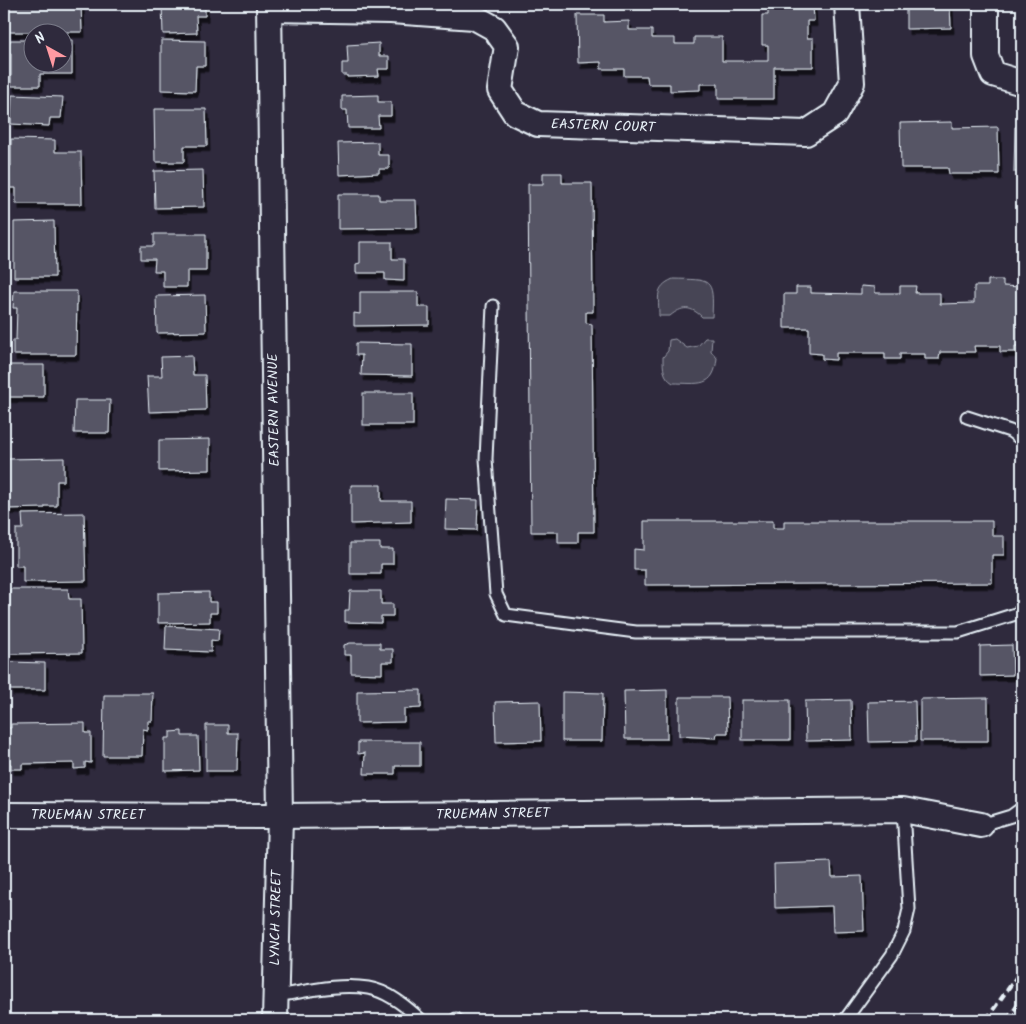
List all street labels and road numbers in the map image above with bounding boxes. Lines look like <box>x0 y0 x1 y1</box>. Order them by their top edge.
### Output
street label: EASTERN COURT <box>551 113 657 139</box>
street label: EASTERN AVENUE <box>262 352 286 467</box>
street label: TRUEMAN STREET <box>436 802 552 826</box>
street label: TRUEMAN STREET <box>31 804 146 826</box>
street label: LYNCH STREET <box>264 869 288 966</box>

